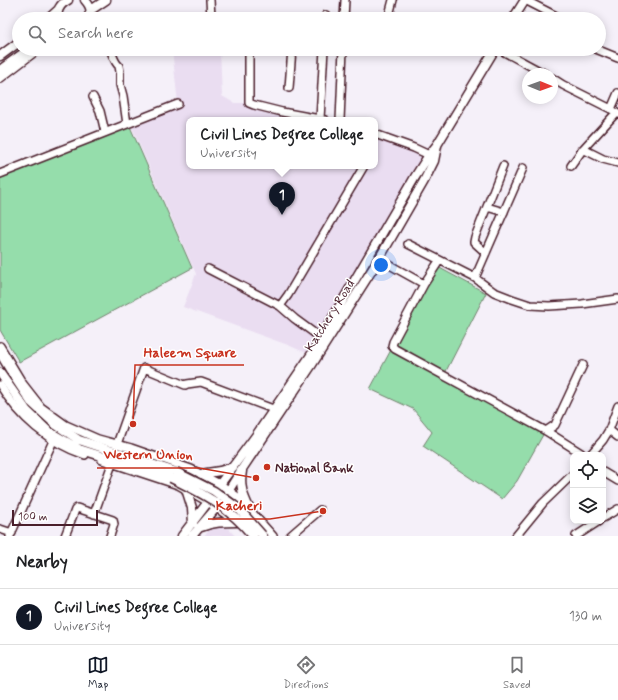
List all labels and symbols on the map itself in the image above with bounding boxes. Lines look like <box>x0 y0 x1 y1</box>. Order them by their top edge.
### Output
north arrow <box>522 68 558 104</box>
pin: 1 <box>269 182 295 215</box>
your location <box>371 255 391 275</box>
street label: Katchery Road <box>301 277 359 355</box>
callout: Haleem Square <box>135 339 244 365</box>
text: Haleem Square <box>143 344 237 362</box>
callout: Western Union <box>97 442 199 468</box>
text: Western Union <box>103 446 192 464</box>
place label: National Bank <box>275 460 354 477</box>
marker: National Bank <box>262 462 272 472</box>
callout: Kacheri <box>208 493 270 519</box>
text: Kacheri <box>216 497 262 515</box>
scale bar <box>12 508 98 527</box>

